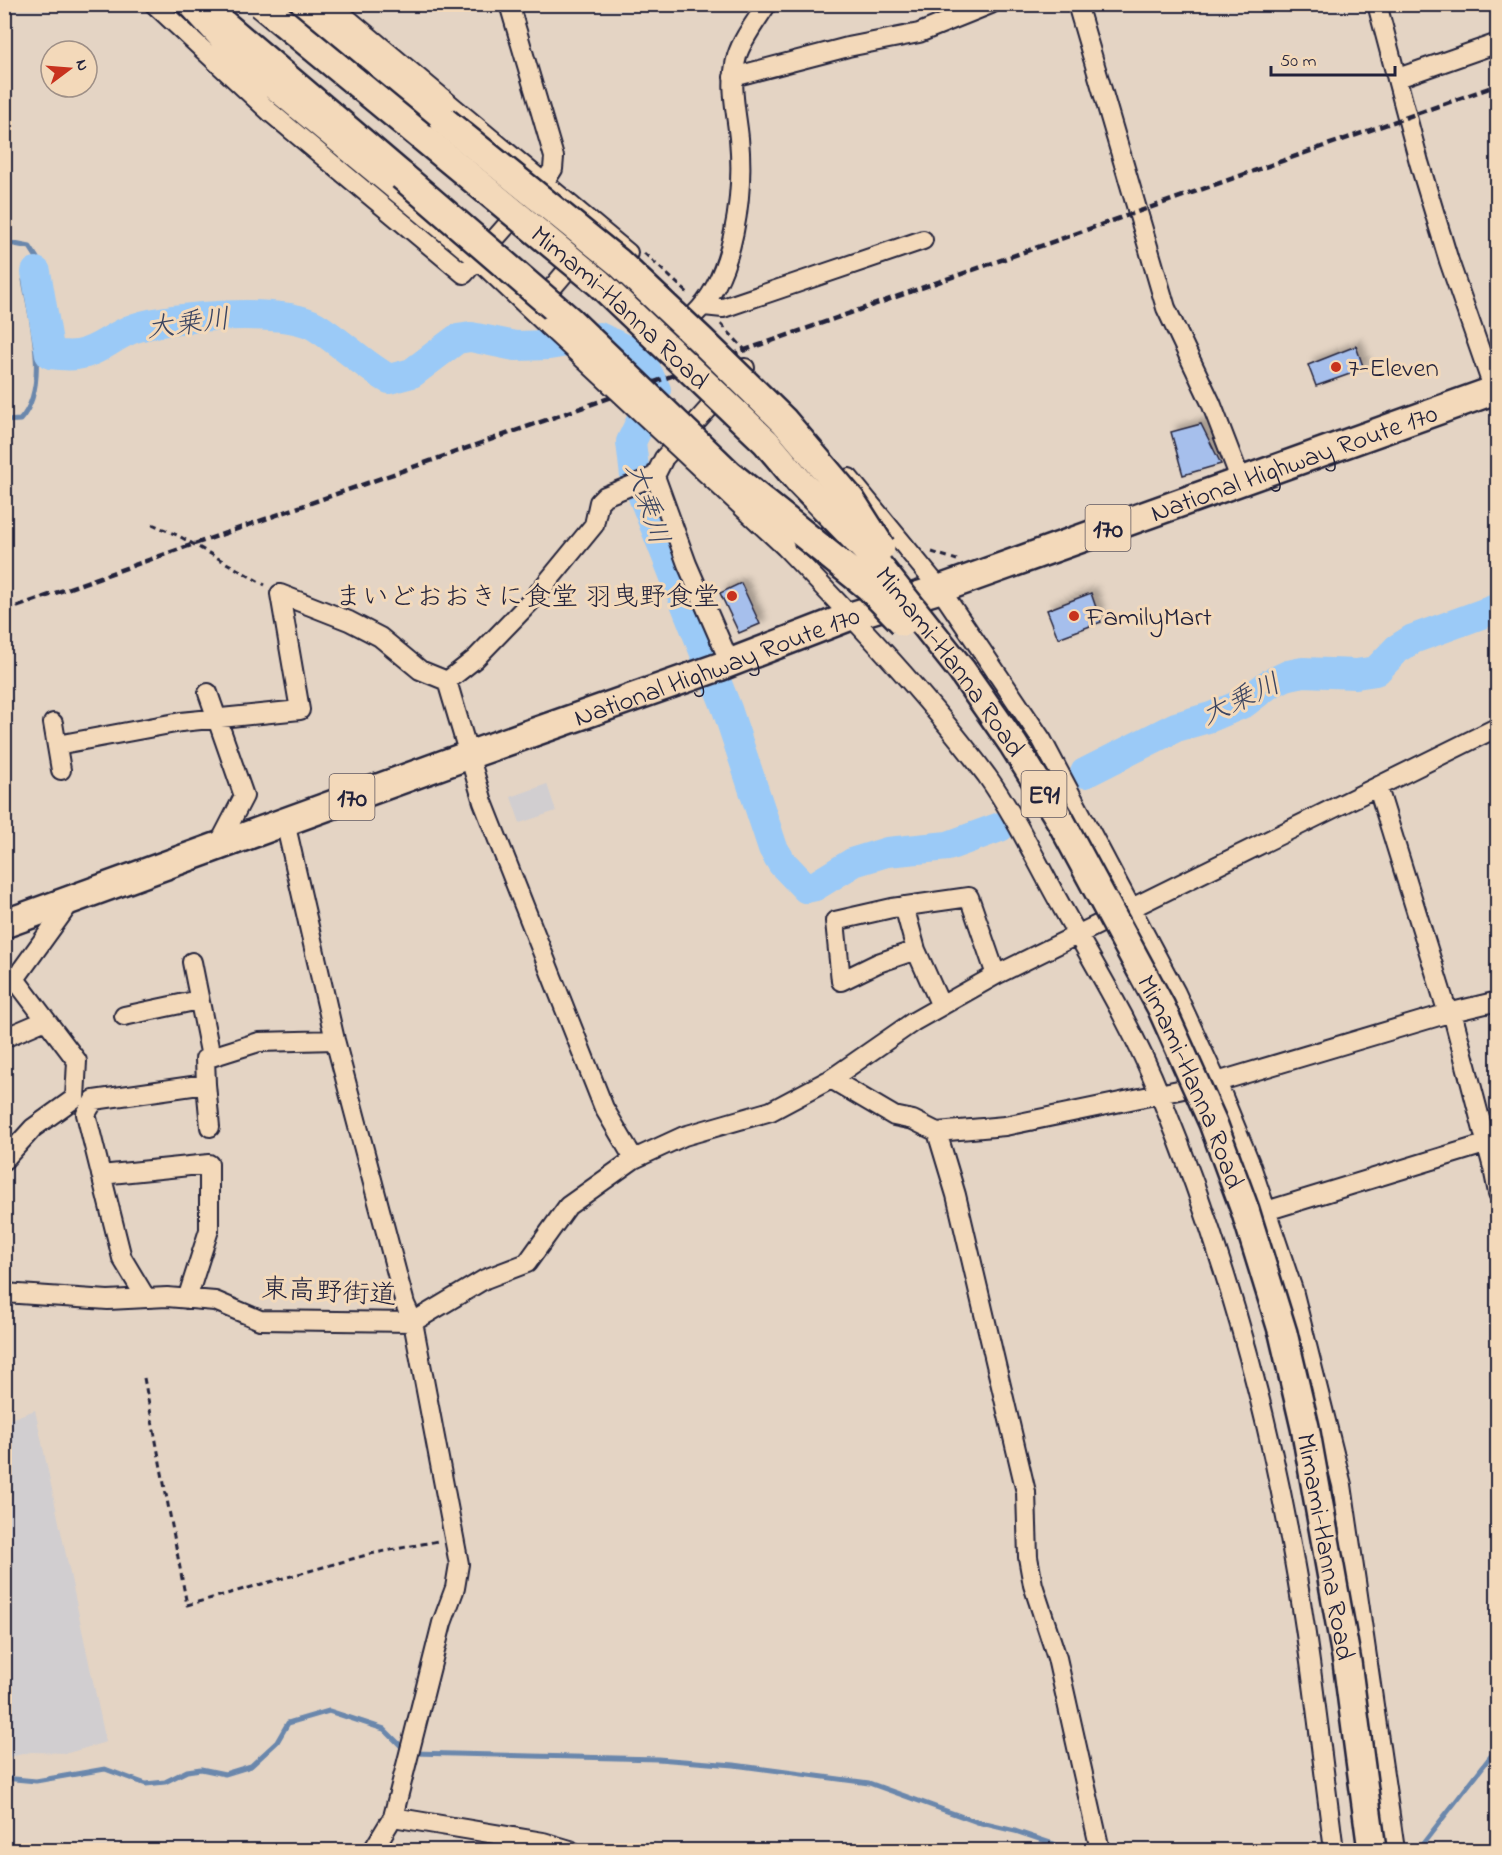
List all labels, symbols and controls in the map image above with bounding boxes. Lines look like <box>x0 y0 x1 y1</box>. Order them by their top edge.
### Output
north arrow <box>39 39 99 99</box>
scale bar <box>1271 39 1396 77</box>
text: 50 m <box>1280 49 1317 75</box>
text: N <box>68 57 95 74</box>
street label: Mimami-Hanna Road <box>521 217 717 400</box>
water label: 大乗川 <box>144 300 233 351</box>
place label: 7-Eleven <box>1348 350 1439 389</box>
marker: 7-Eleven <box>1329 360 1343 374</box>
street label: National Highway Route 170 <box>1146 395 1443 534</box>
water label: 大乗川 <box>613 458 678 550</box>
road number: 170 <box>1086 505 1130 551</box>
street label: Mimami-Hanna Road <box>864 559 1033 765</box>
place label: まいどおおきに食堂 羽曳野食堂 <box>335 579 720 618</box>
marker: まいどおおきに食堂 羽曳野食堂 <box>725 589 739 603</box>
street label: National Highway Route 170 <box>569 597 865 739</box>
place label: FamilyMart <box>1085 599 1212 638</box>
marker: FamilyMart <box>1067 609 1081 623</box>
water label: 大乗川 <box>1195 665 1288 738</box>
road number: E91 <box>1022 771 1066 817</box>
road number: 170 <box>330 774 374 820</box>
street label: Mimami-Hanna Road <box>1125 969 1253 1195</box>
street label: 東高野街道 <box>260 1270 397 1317</box>
street label: Mimami-Hanna Road <box>1284 1430 1363 1663</box>

